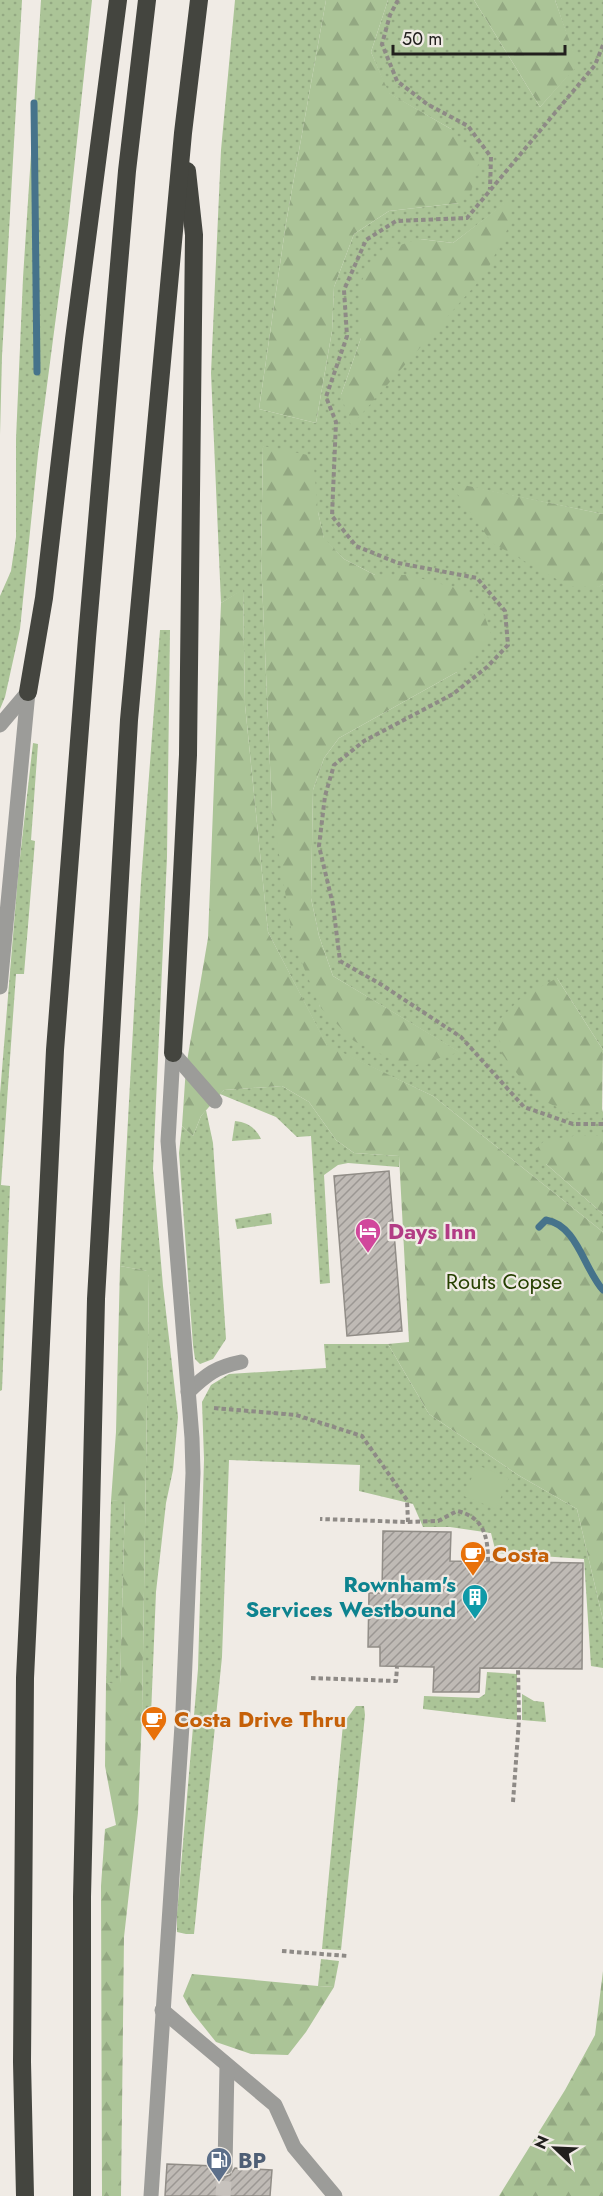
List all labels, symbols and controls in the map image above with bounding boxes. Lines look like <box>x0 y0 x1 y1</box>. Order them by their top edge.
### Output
scale bar <box>393 18 566 56</box>
text: 50 m <box>402 26 442 52</box>
place label: Days Inn <box>388 1215 476 1247</box>
hotel icon: Days Inn <box>353 1216 383 1254</box>
park label: Routs Copse <box>446 1265 562 1297</box>
place label: Costa <box>492 1538 549 1570</box>
cafe icon: Costa <box>458 1539 488 1577</box>
place label: Rownham's Services Westbound <box>245 1568 456 1625</box>
building icon: Rownham's Services Westbound <box>460 1582 490 1620</box>
place label: Costa Drive Thru <box>174 1703 346 1735</box>
cafe icon: Costa Drive Thru <box>139 1704 169 1742</box>
north arrow <box>525 2118 585 2178</box>
text: N <box>529 2132 555 2153</box>
place label: BP <box>238 2144 266 2176</box>
fuel station icon: BP <box>204 2145 234 2183</box>

